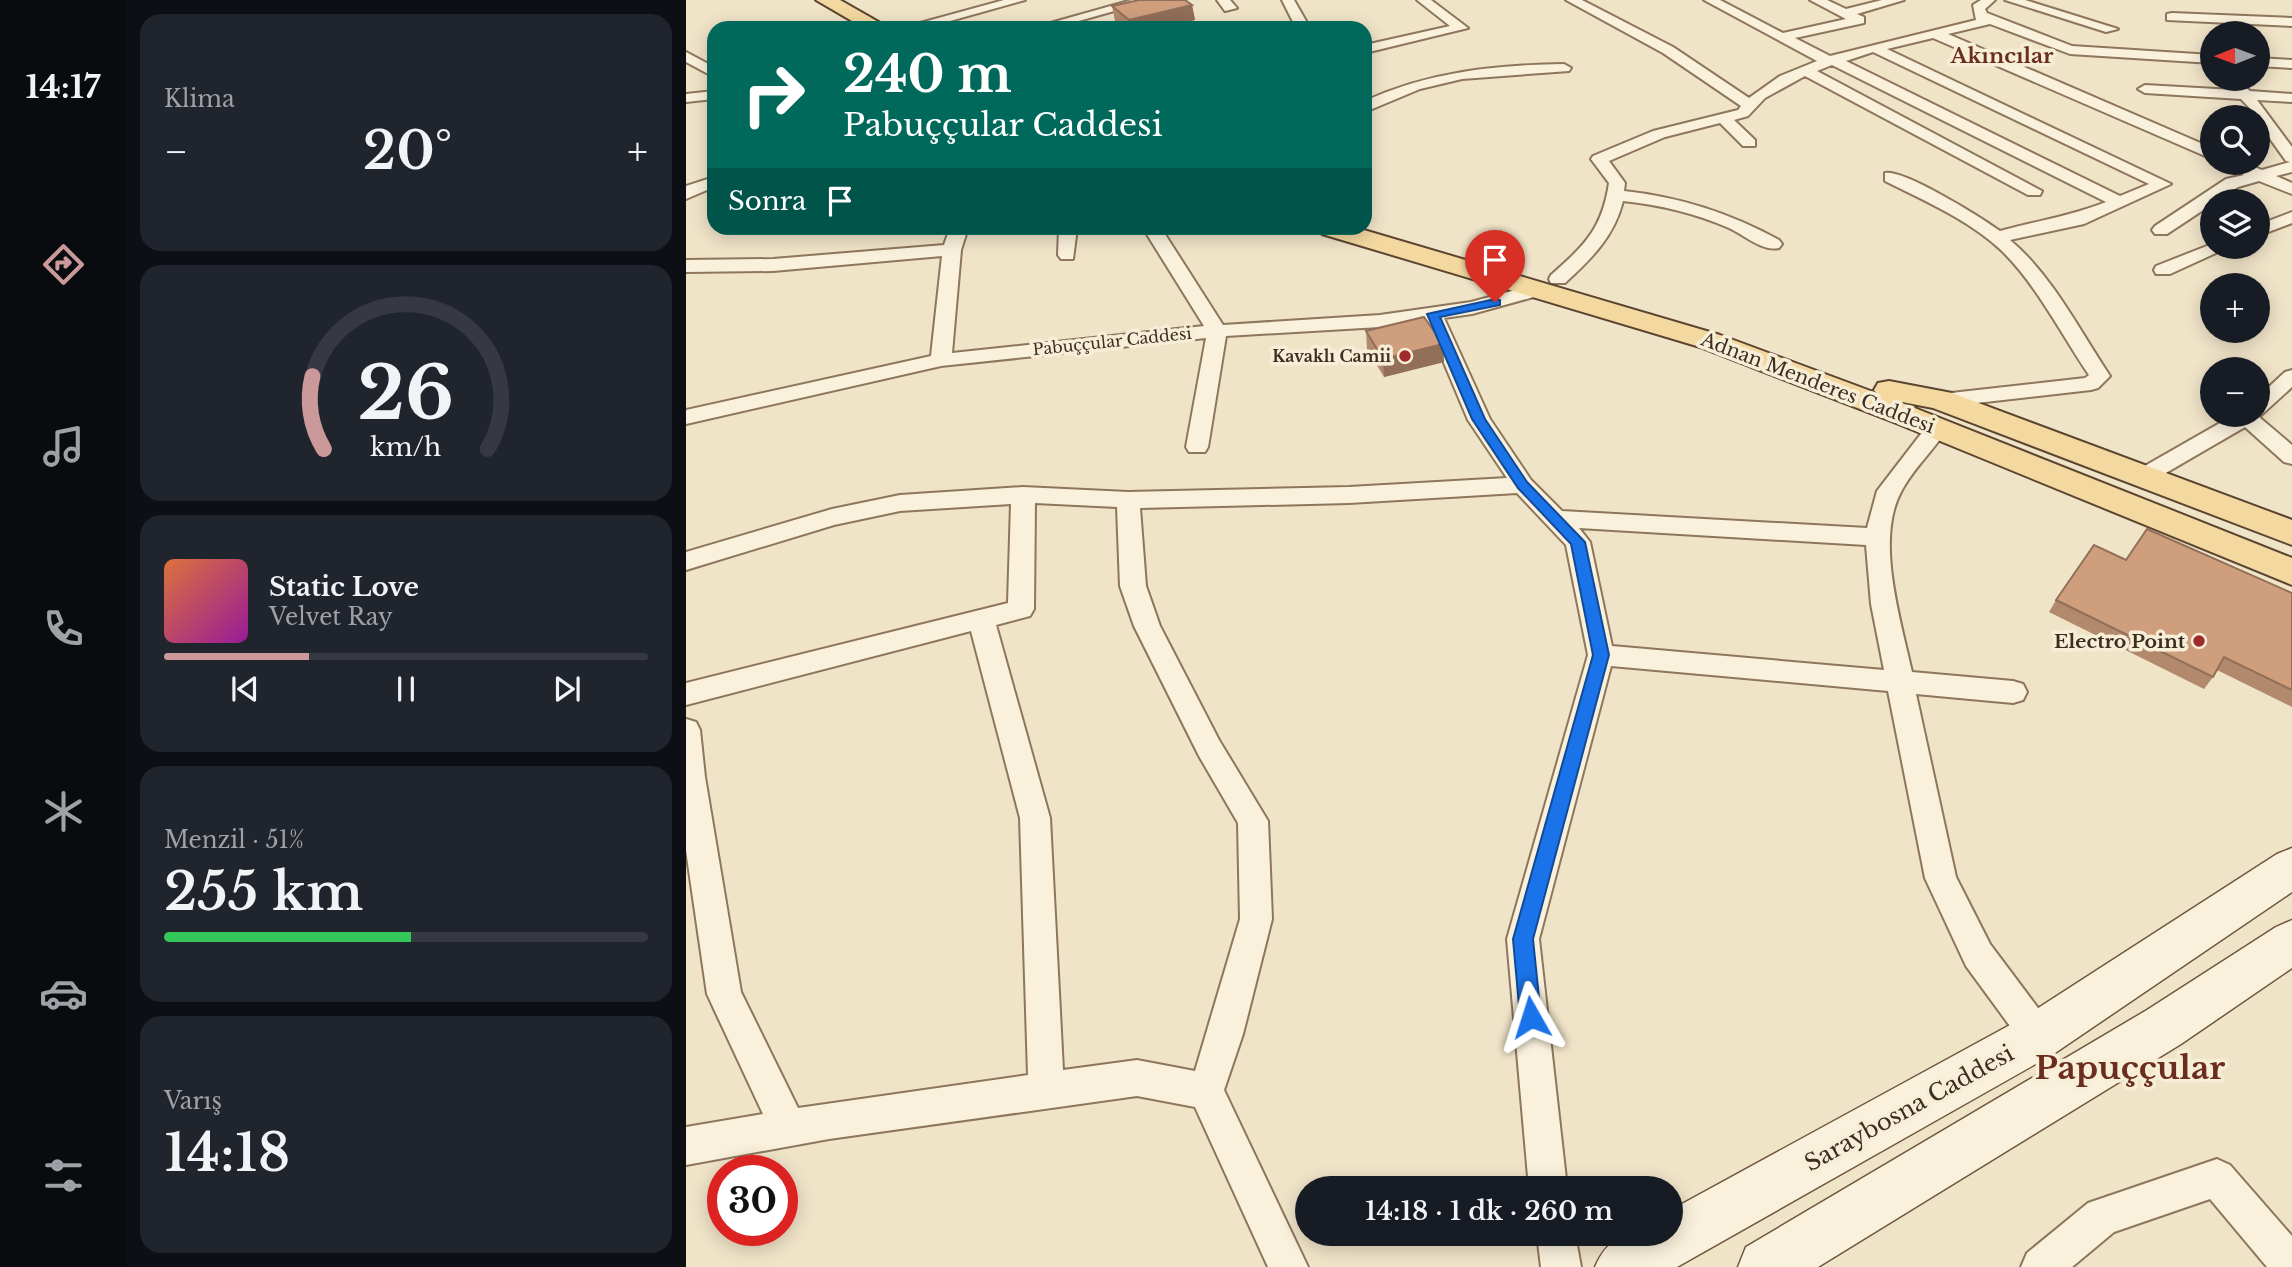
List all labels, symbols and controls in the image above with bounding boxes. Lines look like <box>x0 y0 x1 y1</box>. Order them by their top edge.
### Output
north arrow <box>2200 21 2270 91</box>
map controls <box>2200 21 2270 427</box>
district label: Akıncılar <box>1949 43 2054 69</box>
text: 240 m <box>843 44 1012 105</box>
icon: right <box>728 49 819 140</box>
text: 14:17 <box>26 67 100 107</box>
text: Klima <box>164 85 235 113</box>
text: Pabuççular Caddesi <box>843 105 1163 145</box>
button: search <box>2200 105 2270 175</box>
text: 20° <box>363 119 452 183</box>
text: − <box>164 128 188 175</box>
text: + <box>627 128 648 175</box>
icon: arrive <box>821 182 859 220</box>
text: Sonra <box>728 185 807 217</box>
button: layers <box>2200 189 2270 259</box>
pin <box>1465 230 1525 302</box>
icon: directions <box>39 240 88 289</box>
icon: arrive <box>1476 241 1514 279</box>
button: + <box>2200 273 2270 343</box>
street label: Pabuççular Caddesi <box>1032 323 1193 359</box>
street label: Adnan Menderes Caddesi <box>1697 327 1939 438</box>
place label: Kavaklı Camii <box>1272 346 1391 366</box>
text: 26 <box>358 348 454 439</box>
marker: Kavaklı Camii <box>1397 348 1413 364</box>
button: − <box>2200 357 2270 427</box>
icon: music <box>39 422 88 471</box>
text: km/h <box>371 432 441 463</box>
text: Static Love <box>269 571 419 603</box>
text: Velvet Ray <box>269 603 393 631</box>
icon: phone <box>39 604 88 653</box>
place label: Electro Point <box>2054 630 2186 653</box>
marker: Electro Point <box>2191 633 2207 649</box>
icon: previous <box>226 670 264 708</box>
icon: pause <box>387 670 425 708</box>
icon: next <box>548 670 586 708</box>
icon: climate <box>39 787 88 836</box>
text: Menzil · 51% <box>164 826 304 854</box>
text: 255 km <box>164 860 363 924</box>
icon: car <box>39 969 88 1018</box>
position arrow <box>1494 980 1568 1054</box>
street label: Saraybosna Caddesi <box>1800 1039 2019 1177</box>
district label: Papuççular <box>2035 1048 2225 1088</box>
text: Varış <box>164 1087 222 1115</box>
text: 14:18 <box>164 1121 290 1185</box>
icon: filters <box>39 1151 88 1200</box>
speed limit sign: 30 <box>707 1155 798 1246</box>
text: 14:18 · 1 dk · 260 m <box>1365 1195 1613 1227</box>

